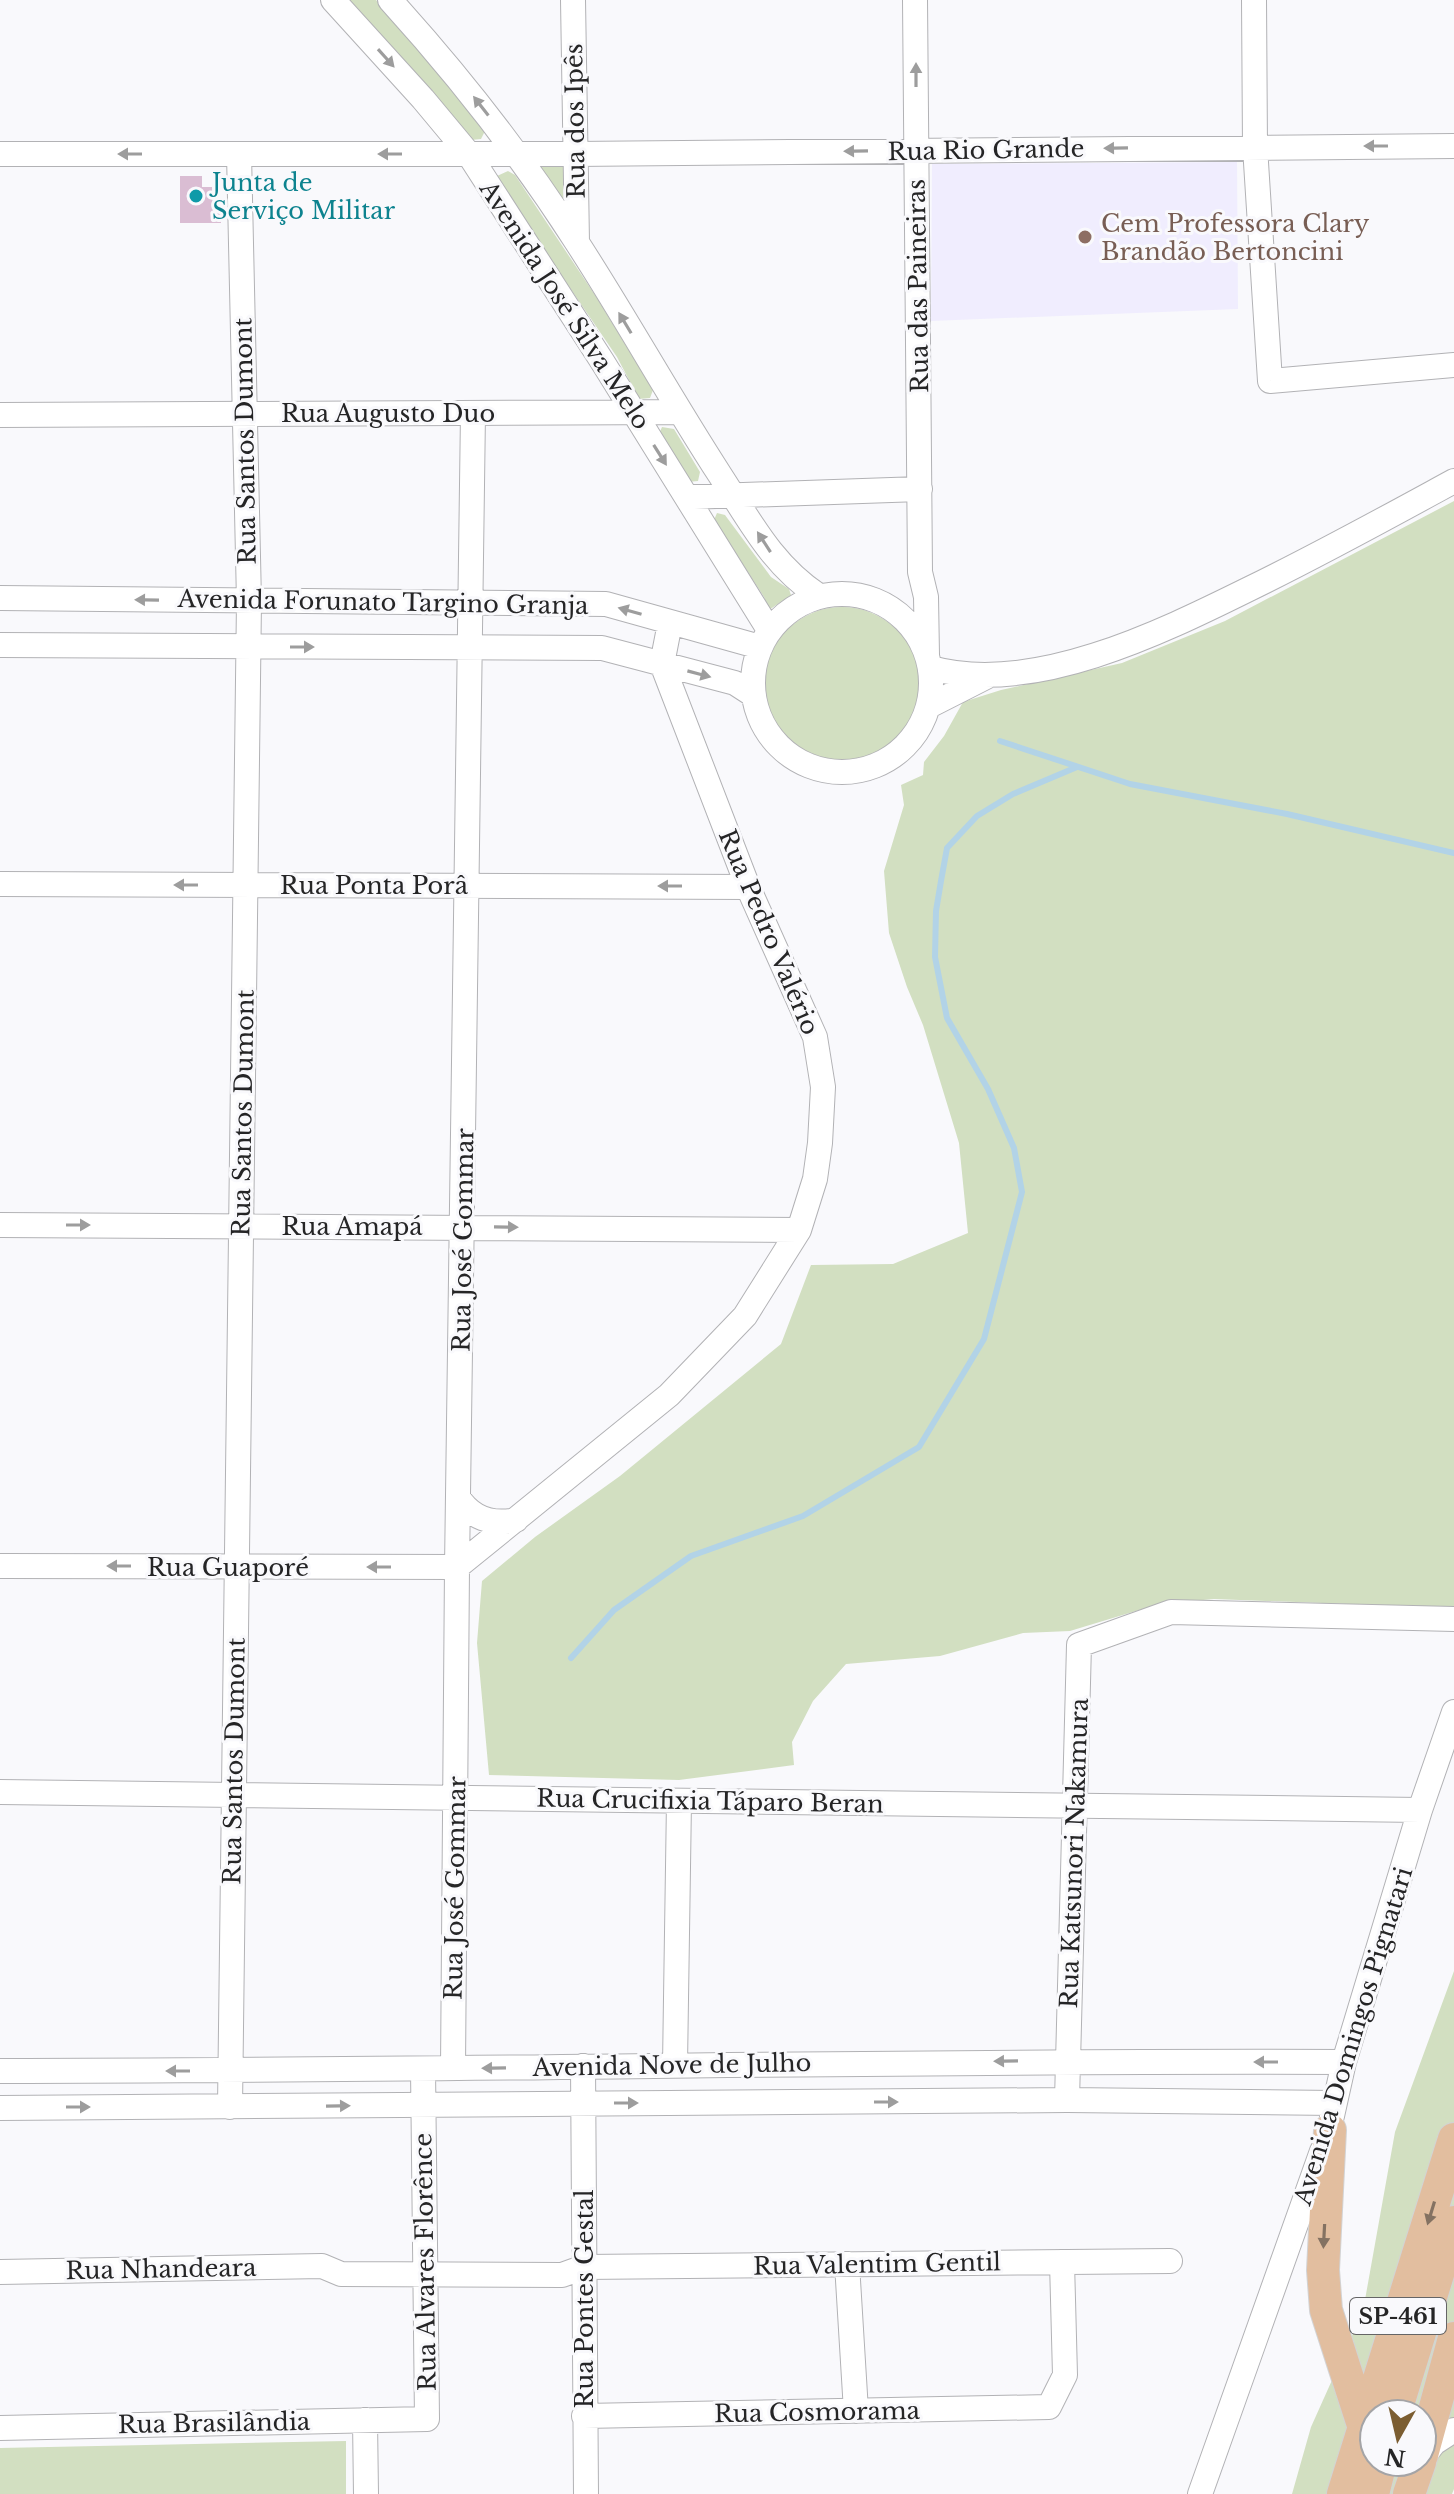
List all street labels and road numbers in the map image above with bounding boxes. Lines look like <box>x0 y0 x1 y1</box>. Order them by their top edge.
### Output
street label: Rua dos Ipês <box>559 43 591 199</box>
street label: Rua Rio Grande <box>887 134 1085 166</box>
street label: Avenida José Silva Melo <box>473 175 656 435</box>
street label: Rua das Paineiras <box>902 179 934 393</box>
street label: Rua Santos Dumont <box>228 317 262 565</box>
street label: Rua Augusto Duo <box>281 399 495 428</box>
street label: Avenida Forunato Targino Granja <box>176 584 589 620</box>
street label: Rua Pedro Valério <box>713 825 825 1039</box>
street label: Rua Ponta Porâ <box>280 871 469 900</box>
street label: Rua Santos Dumont <box>226 989 260 1237</box>
street label: Rua José Gommar <box>447 1127 479 1352</box>
street label: Rua Amapá <box>281 1212 423 1241</box>
street label: Rua Guaporé <box>147 1553 309 1582</box>
street label: Rua Santos Dumont <box>217 1637 251 1885</box>
street label: Rua Katsunori Nakamura <box>1054 1697 1094 2009</box>
street label: Rua José Gommar <box>439 1775 471 2000</box>
street label: Rua Crucifixia Táparo Beran <box>536 1783 884 1819</box>
street label: Avenida Domingos Pignatari <box>1287 1864 1418 2209</box>
street label: Avenida Nove de Julho <box>531 2048 812 2082</box>
street label: Rua Alvares Florênce <box>408 2133 442 2391</box>
street label: Rua Pontes Gestal <box>570 2189 599 2409</box>
street label: Rua Valentim Gentil <box>753 2247 1001 2281</box>
street label: Rua Nhandeara <box>65 2253 257 2285</box>
road number: SP-461 <box>1350 2298 1446 2334</box>
street label: Rua Cosmorama <box>714 2396 921 2428</box>
street label: Rua Brasilândia <box>118 2407 311 2439</box>

